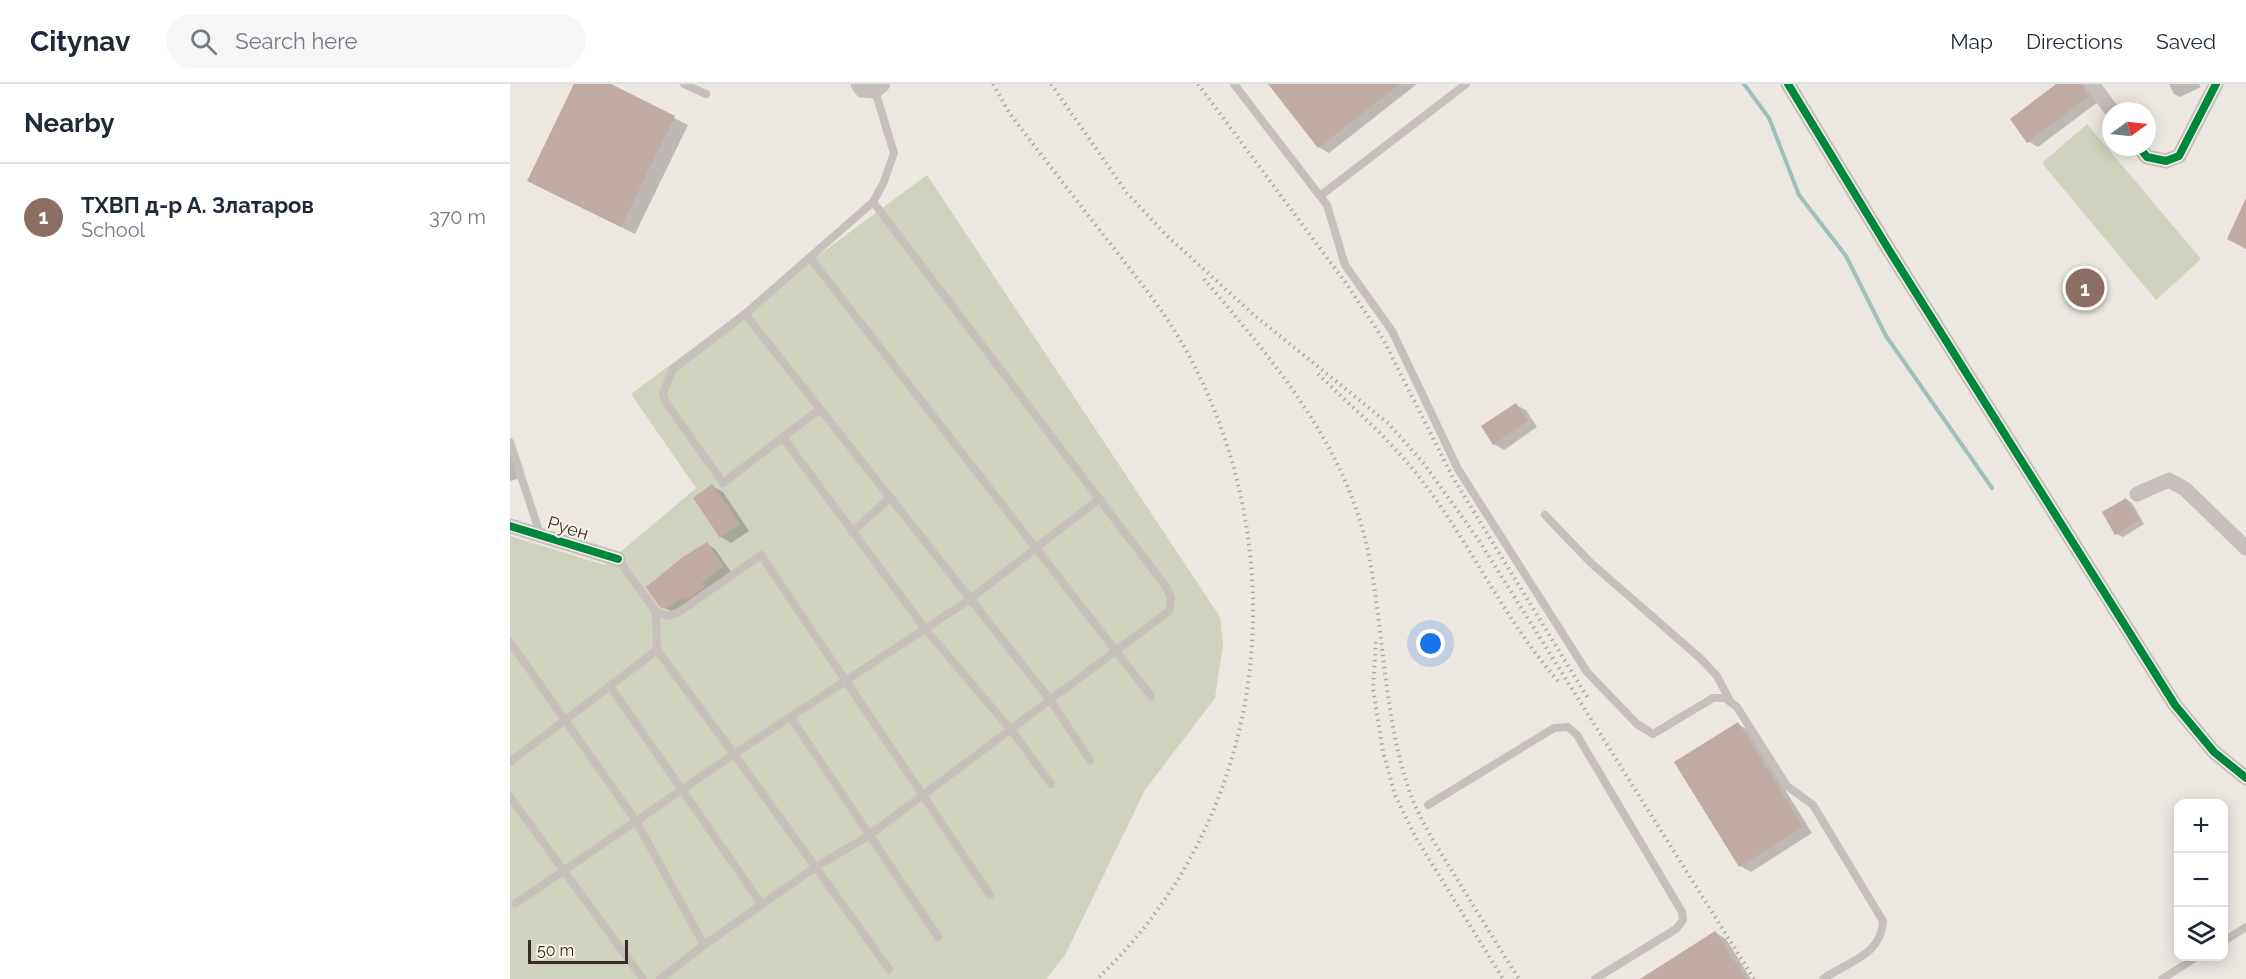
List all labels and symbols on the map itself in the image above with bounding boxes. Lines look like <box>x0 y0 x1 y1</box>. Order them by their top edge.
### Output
north arrow <box>2102 102 2156 156</box>
pin: 1 <box>2066 266 2104 310</box>
street label: Руен <box>545 511 591 544</box>
your location <box>1416 629 1445 658</box>
scale bar <box>528 937 628 964</box>

